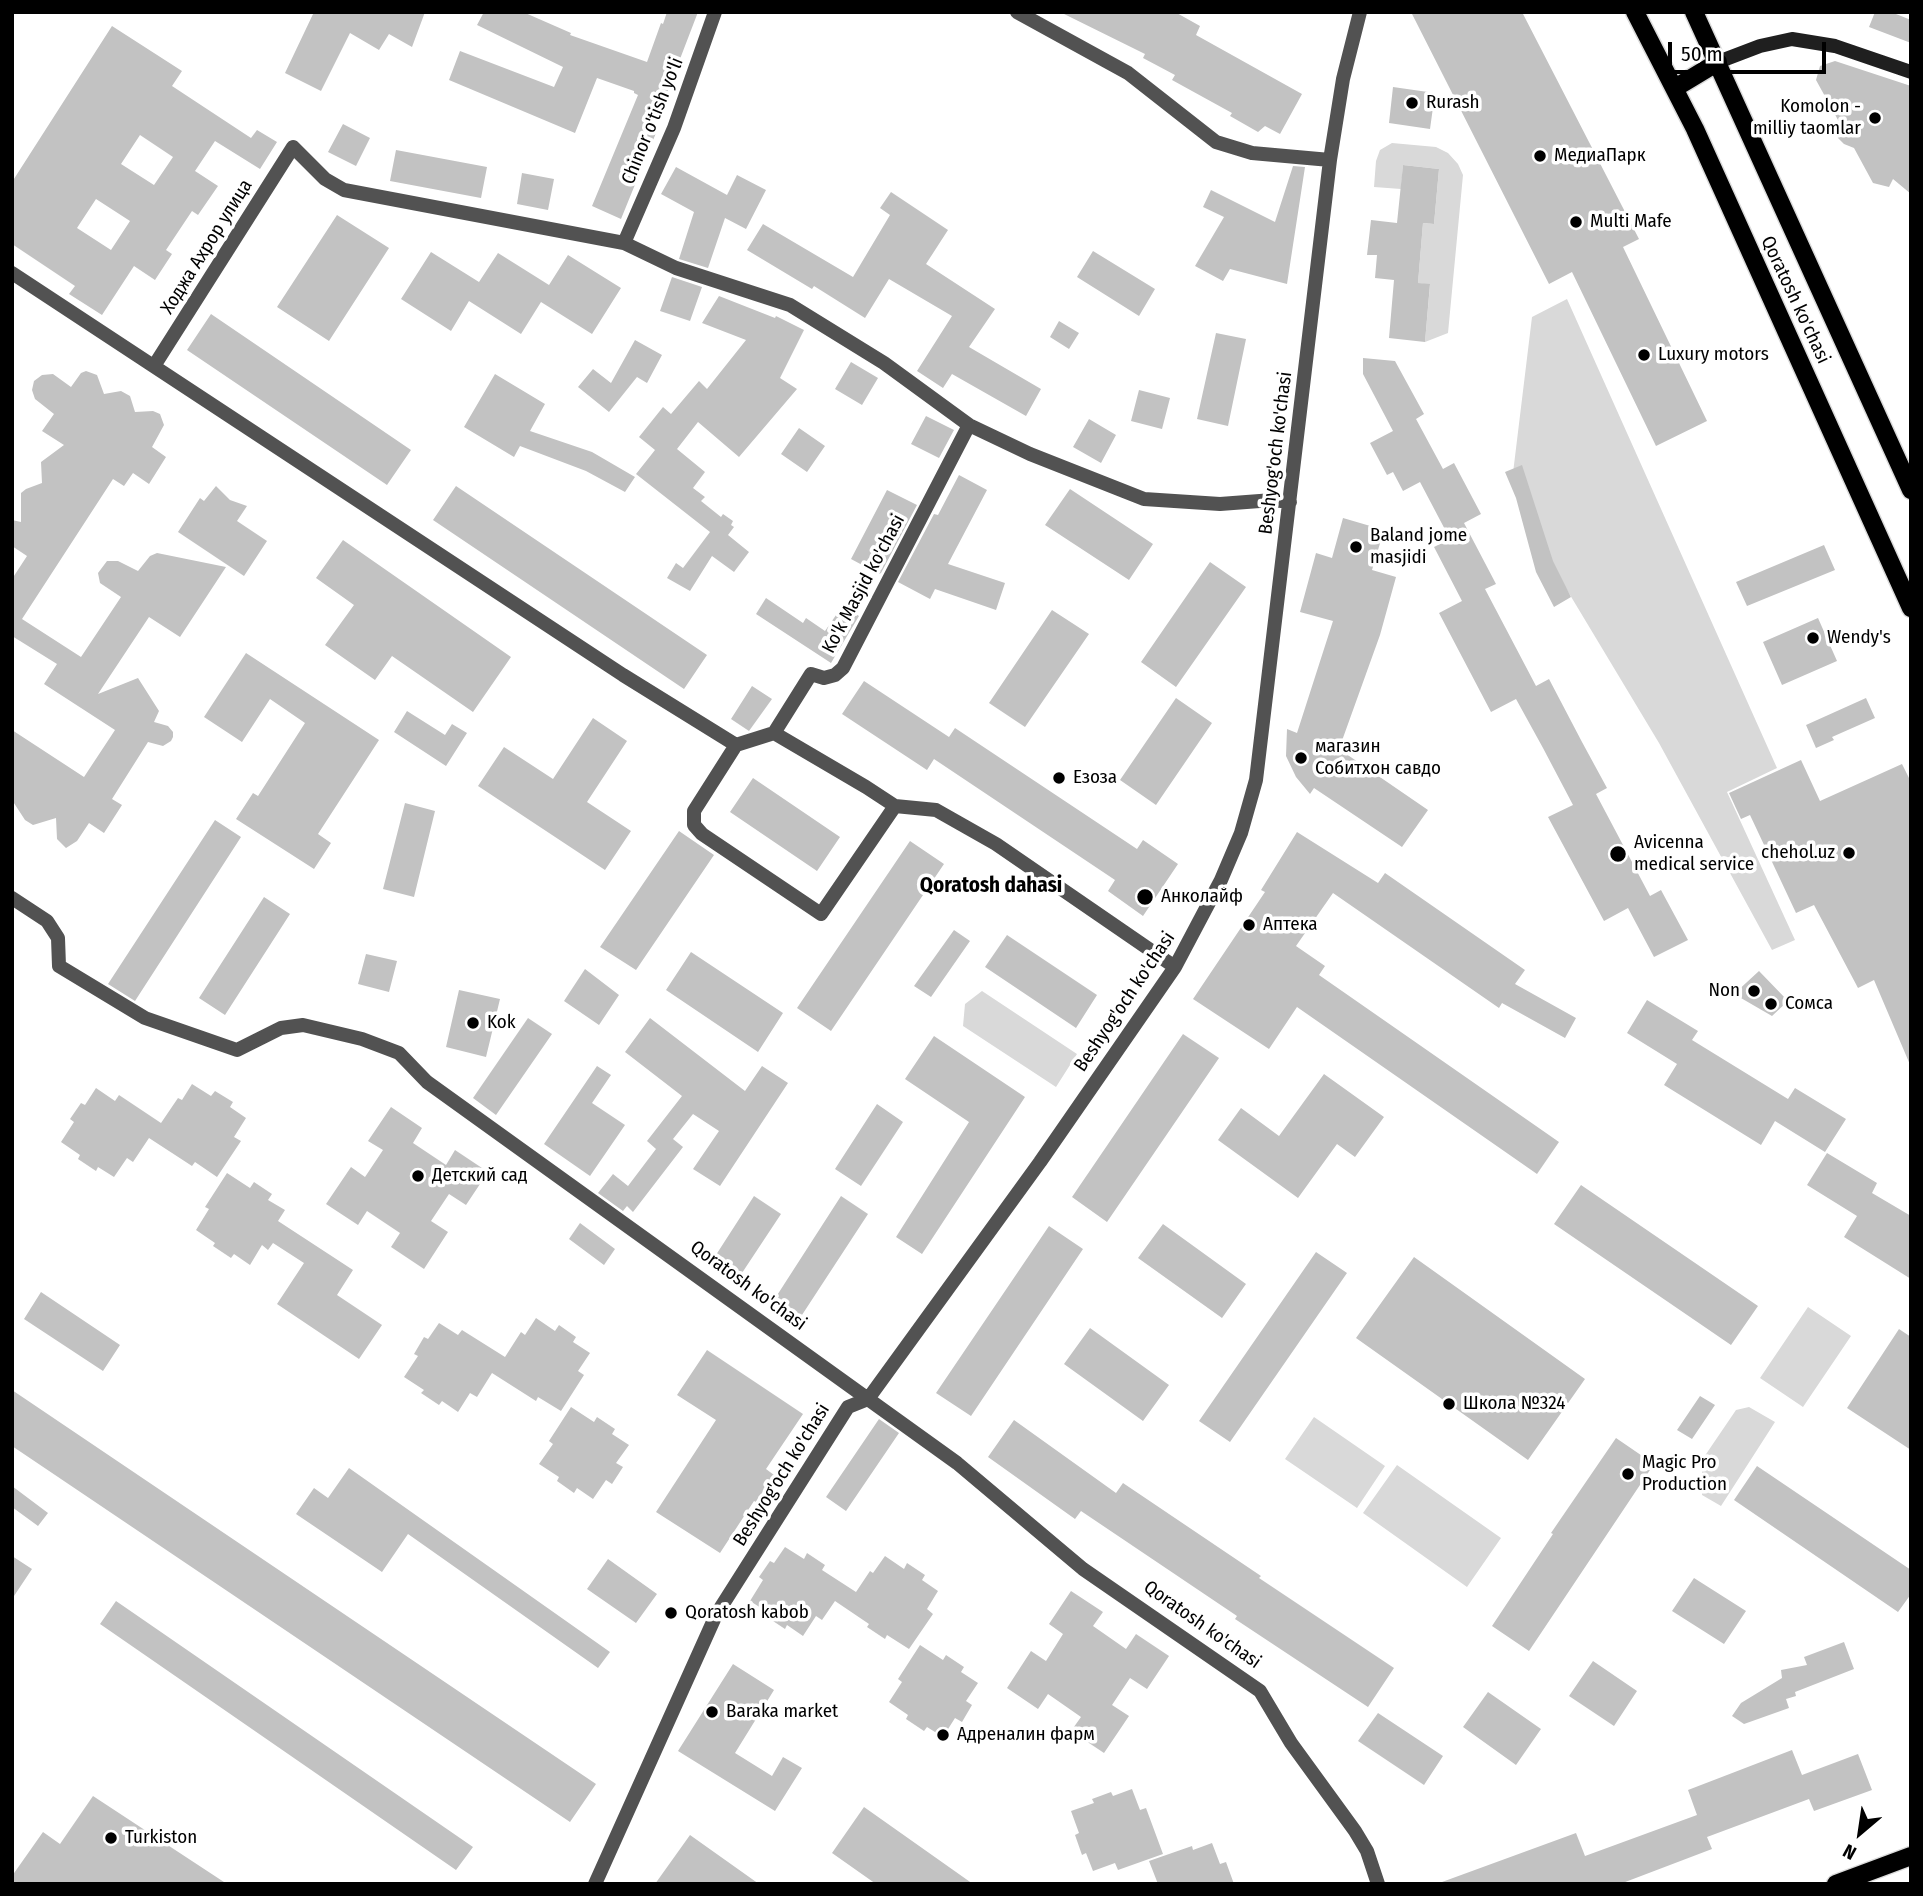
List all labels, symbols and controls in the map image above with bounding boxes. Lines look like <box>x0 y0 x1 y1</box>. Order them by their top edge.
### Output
scale bar <box>1671 28 1828 72</box>
text: 50 m <box>1681 41 1723 67</box>
street label: Chinor o'tish yo'li <box>617 54 689 188</box>
place label: Rurash <box>1426 92 1480 114</box>
marker: Rurash <box>1404 95 1420 111</box>
place label: Komolon - milliy taomlar <box>1753 96 1861 140</box>
marker: Komolon - milliy taomlar <box>1867 110 1883 126</box>
place label: МедиаПарк <box>1554 145 1646 167</box>
marker: МедиаПарк <box>1532 148 1548 164</box>
street label: Ходжа Ахрор улица <box>156 175 258 319</box>
place label: Multi Mafe <box>1590 211 1672 233</box>
marker: Multi Mafe <box>1568 214 1584 230</box>
street label: Qoratosh ko'chasi <box>1755 233 1835 367</box>
place label: Luxury motors <box>1658 344 1769 366</box>
marker: Luxury motors <box>1636 347 1652 363</box>
street label: Beshyog'och ko'chasi <box>1255 370 1297 536</box>
street label: Ko'k Masjid ko'chasi <box>818 511 910 657</box>
place label: Baland jome masjidi <box>1370 525 1467 569</box>
marker: Baland jome masjidi <box>1348 539 1364 555</box>
place label: Wendy's <box>1827 627 1891 649</box>
marker: Wendy's <box>1805 630 1821 646</box>
place label: магазин Собитхон савдо <box>1315 736 1441 780</box>
marker: магазин Собитхон савдо <box>1293 750 1309 766</box>
place label: Езоза <box>1073 767 1117 789</box>
marker: Езоза <box>1051 770 1067 786</box>
place label: Avicenna medical service <box>1634 832 1754 876</box>
place label: chehol.uz <box>1761 842 1835 864</box>
marker: Avicenna medical service <box>1608 844 1628 864</box>
marker: chehol.uz <box>1841 845 1857 861</box>
district label: Qoratosh dahasi <box>920 873 1062 899</box>
place label: Анколайф <box>1161 886 1243 908</box>
marker: Анколайф <box>1135 887 1155 907</box>
place label: Аптека <box>1263 914 1318 936</box>
marker: Аптека <box>1241 917 1257 933</box>
street label: Beshyog'och ko'chasi <box>1070 928 1180 1076</box>
place label: Non <box>1708 980 1740 1002</box>
marker: Non <box>1746 983 1762 999</box>
place label: Сомса <box>1785 993 1833 1015</box>
marker: Сомса <box>1763 996 1779 1012</box>
place label: Kok <box>487 1012 516 1034</box>
marker: Kok <box>465 1015 481 1031</box>
place label: Детский сад <box>432 1165 527 1187</box>
marker: Детский сад <box>410 1168 426 1184</box>
street label: Qoratosh ko'chasi <box>685 1236 811 1336</box>
place label: Школа №324 <box>1463 1393 1565 1415</box>
marker: Школа №324 <box>1441 1396 1457 1412</box>
street label: Beshyog'och ko'chasi <box>729 1400 835 1550</box>
place label: Magic Pro Production <box>1642 1452 1727 1496</box>
marker: Magic Pro Production <box>1620 1466 1636 1482</box>
street label: Qoratosh ko'chasi <box>1139 1576 1265 1674</box>
place label: Qoratosh kabob <box>685 1602 809 1624</box>
marker: Qoratosh kabob <box>663 1605 679 1621</box>
place label: Baraka market <box>726 1701 838 1723</box>
marker: Baraka market <box>704 1704 720 1720</box>
place label: Адреналин фарм <box>957 1724 1095 1746</box>
marker: Адреналин фарм <box>935 1727 951 1743</box>
north arrow <box>1825 1798 1895 1868</box>
place label: Turkiston <box>125 1827 197 1849</box>
marker: Turkiston <box>103 1830 119 1846</box>
text: N <box>1839 1839 1860 1865</box>

